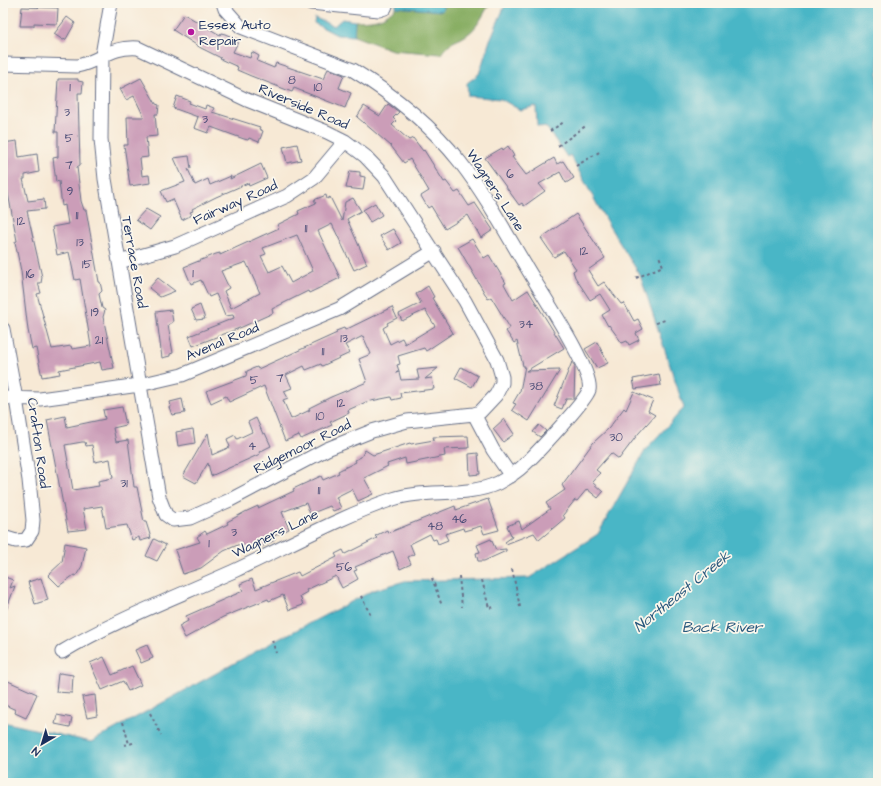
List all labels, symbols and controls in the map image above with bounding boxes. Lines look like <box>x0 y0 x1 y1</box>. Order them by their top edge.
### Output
place label: Essex Auto Repair <box>199 15 271 51</box>
marker: Essex Auto Repair <box>186 27 196 37</box>
house number: 8 <box>288 72 296 89</box>
house number: 1 <box>69 79 71 96</box>
street label: Riverside Road <box>255 79 352 135</box>
house number: 10 <box>313 79 323 96</box>
house number: 3 <box>64 104 70 121</box>
house number: 3 <box>202 111 208 128</box>
house number: 5 <box>65 130 74 147</box>
street label: Wagners Lane <box>461 146 529 236</box>
house number: 7 <box>65 157 73 174</box>
house number: 6 <box>506 166 514 183</box>
street label: Fairway Road <box>190 175 281 230</box>
house number: 9 <box>67 183 74 200</box>
house number: 11 <box>75 207 79 224</box>
house number: 12 <box>17 213 25 230</box>
street label: Terrace Road <box>116 215 152 310</box>
house number: 11 <box>304 220 308 237</box>
house number: 13 <box>76 234 84 251</box>
house number: 12 <box>580 243 588 260</box>
house number: 15 <box>82 256 93 273</box>
house number: 1 <box>192 265 194 282</box>
house number: 16 <box>25 266 35 283</box>
house number: 19 <box>91 304 99 321</box>
house number: 34 <box>519 316 533 333</box>
street label: Avenal Road <box>183 317 262 366</box>
house number: 13 <box>340 330 348 347</box>
house number: 21 <box>95 332 104 349</box>
house number: 11 <box>321 343 325 360</box>
house number: 7 <box>276 370 284 387</box>
house number: 5 <box>250 372 259 389</box>
house number: 38 <box>529 378 543 395</box>
house number: 12 <box>337 395 345 412</box>
street label: Crafton Road <box>22 397 54 490</box>
house number: 10 <box>315 408 325 425</box>
street label: Ridgemoor Road <box>250 415 355 479</box>
house number: 30 <box>609 429 623 446</box>
house number: 4 <box>248 438 256 455</box>
house number: 31 <box>120 475 128 492</box>
house number: 11 <box>317 482 321 499</box>
street label: Wagners Lane <box>229 504 322 563</box>
house number: 46 <box>451 511 467 528</box>
house number: 48 <box>427 518 443 535</box>
house number: 3 <box>231 524 237 541</box>
house number: 1 <box>208 535 210 552</box>
water label: Northeast Creek <box>629 545 736 637</box>
house number: 56 <box>336 559 352 576</box>
water label: Back River <box>682 617 764 638</box>
north arrow <box>22 724 62 764</box>
text: N <box>29 743 43 760</box>

